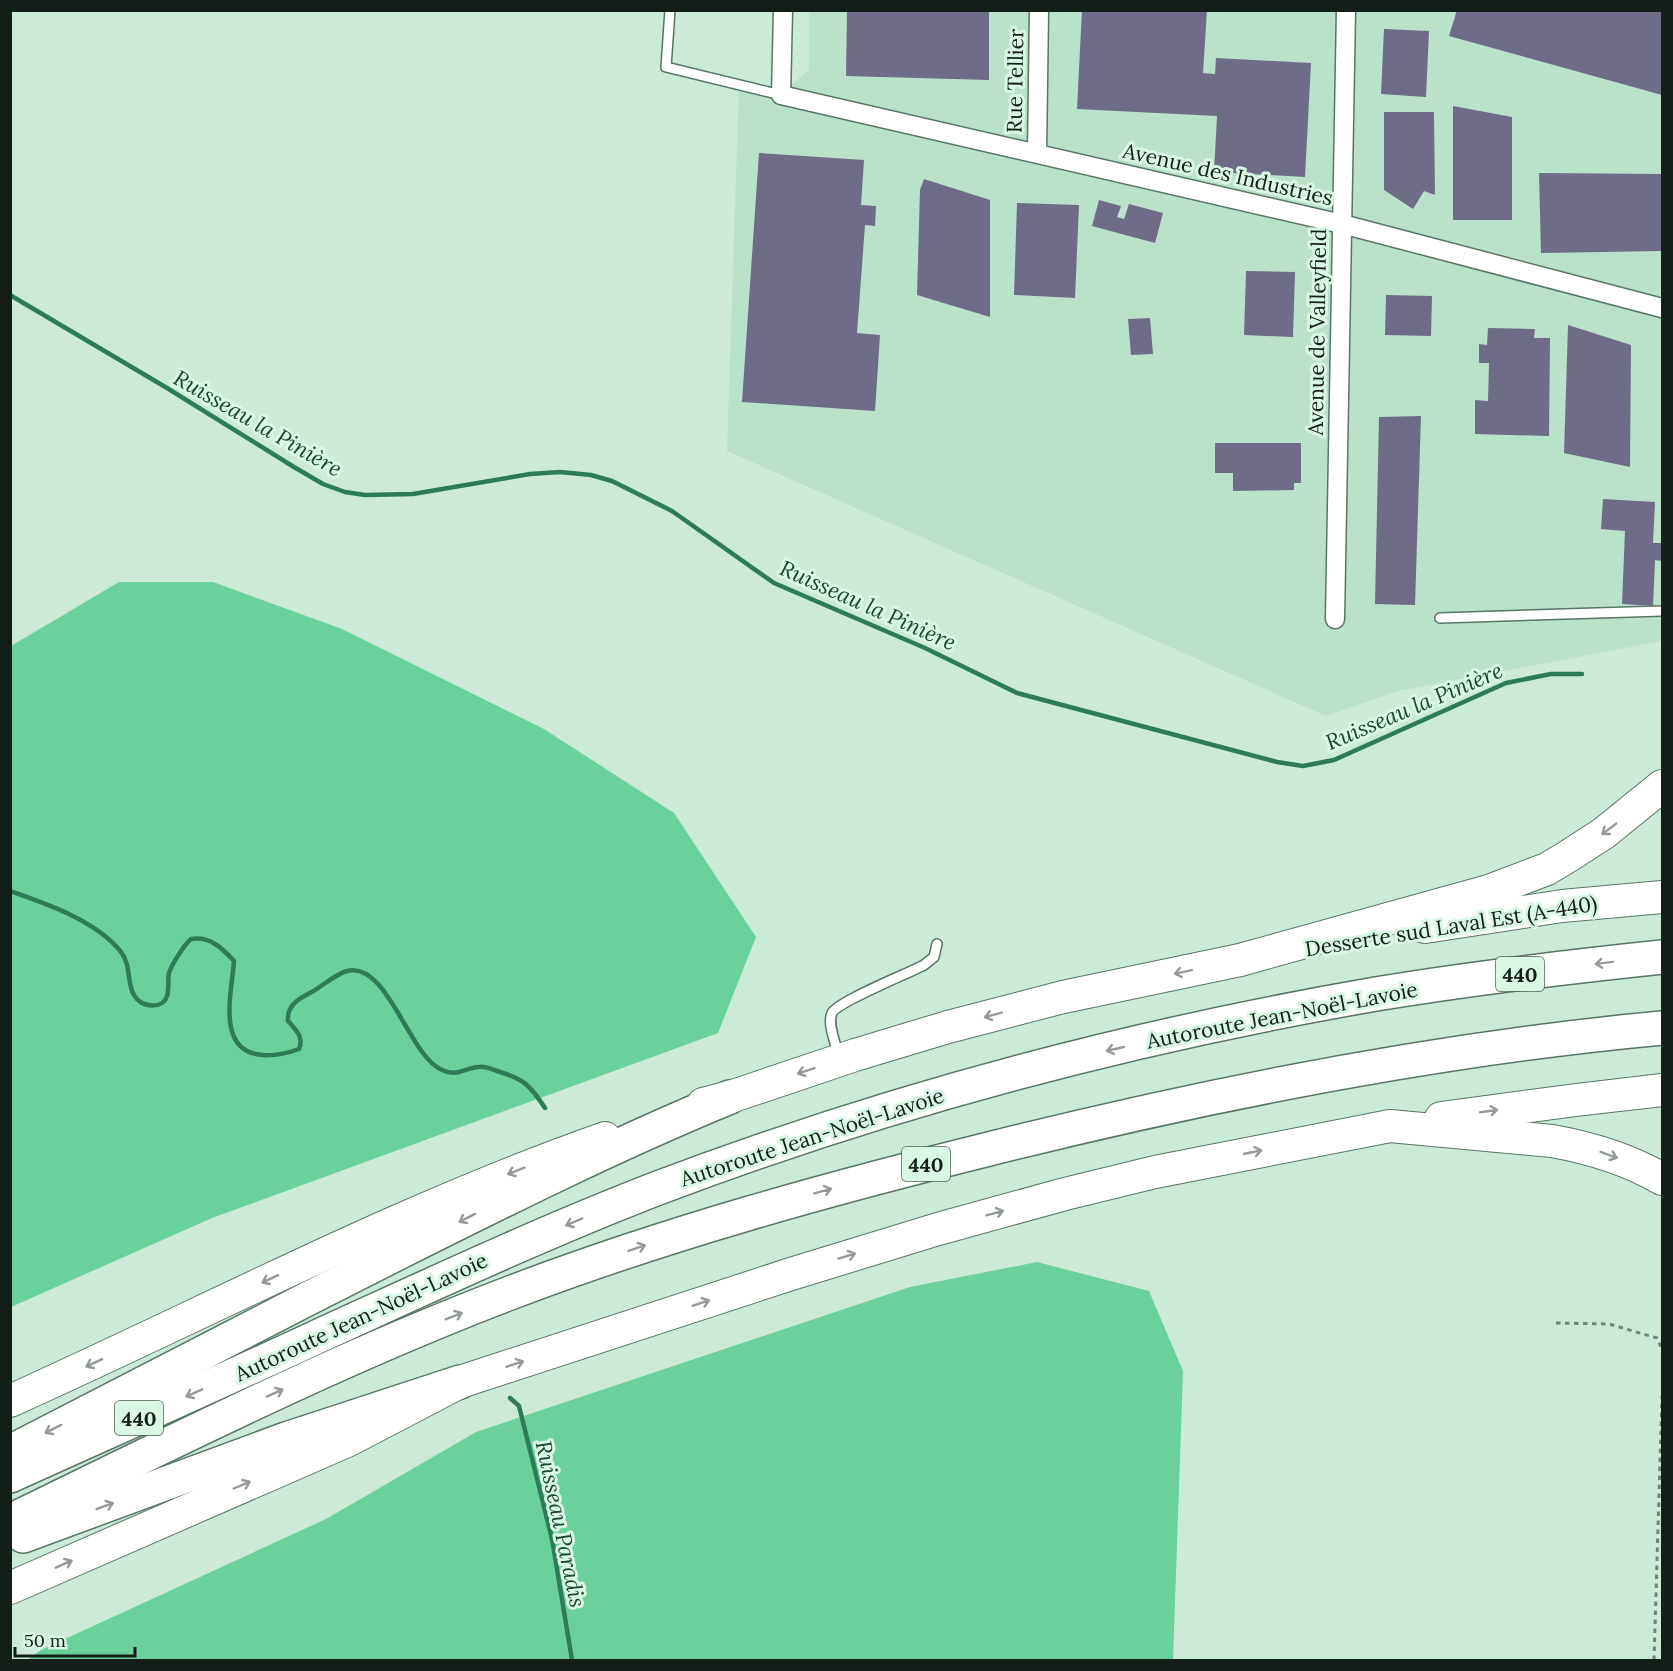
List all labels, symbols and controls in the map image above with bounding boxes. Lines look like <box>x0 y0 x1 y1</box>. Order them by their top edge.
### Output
street label: Rue Tellier <box>1001 29 1029 133</box>
street label: Avenue des Industries <box>1119 136 1336 211</box>
street label: Avenue de Valleyfield <box>1302 228 1332 437</box>
water label: Ruisseau la Pinière <box>169 363 347 483</box>
water label: Ruisseau la Pinière <box>776 554 960 656</box>
water label: Ruisseau la Pinière <box>1321 656 1507 756</box>
one-way arrow <box>1601 822 1617 835</box>
street label: Desserte sud Laval Est (A-440) <box>1303 890 1599 962</box>
road number: 440 <box>1496 957 1544 991</box>
one-way arrow <box>1595 958 1615 969</box>
one-way arrow <box>1173 967 1193 978</box>
street label: Autoroute Jean-Noël-Lavoie <box>1143 975 1420 1055</box>
one-way arrow <box>984 1010 1003 1022</box>
one-way arrow <box>1105 1044 1124 1056</box>
one-way arrow <box>797 1066 816 1077</box>
street label: Autoroute Jean-Noël-Lavoie <box>676 1082 947 1193</box>
one-way arrow <box>1479 1106 1499 1117</box>
road number: 440 <box>902 1147 950 1181</box>
one-way arrow <box>1243 1147 1263 1158</box>
one-way arrow <box>1599 1150 1618 1161</box>
one-way arrow <box>507 1166 526 1177</box>
one-way arrow <box>813 1185 832 1196</box>
one-way arrow <box>985 1206 1004 1218</box>
one-way arrow <box>459 1213 477 1224</box>
one-way arrow <box>566 1216 584 1228</box>
one-way arrow <box>627 1242 646 1253</box>
street label: Autoroute Jean-Noël-Lavoie <box>229 1247 492 1388</box>
one-way arrow <box>837 1250 856 1261</box>
one-way arrow <box>261 1274 279 1286</box>
one-way arrow <box>691 1297 710 1308</box>
one-way arrow <box>444 1309 463 1320</box>
one-way arrow <box>85 1357 103 1369</box>
one-way arrow <box>505 1357 524 1368</box>
one-way arrow <box>266 1387 284 1399</box>
one-way arrow <box>186 1388 204 1399</box>
road number: 440 <box>115 1401 163 1435</box>
one-way arrow <box>45 1424 63 1435</box>
water label: Ruisseau Paradis <box>530 1438 592 1610</box>
one-way arrow <box>233 1479 251 1491</box>
one-way arrow <box>95 1499 114 1510</box>
one-way arrow <box>54 1558 73 1569</box>
scale bar <box>15 1620 135 1658</box>
text: 50 m <box>24 1629 66 1652</box>

